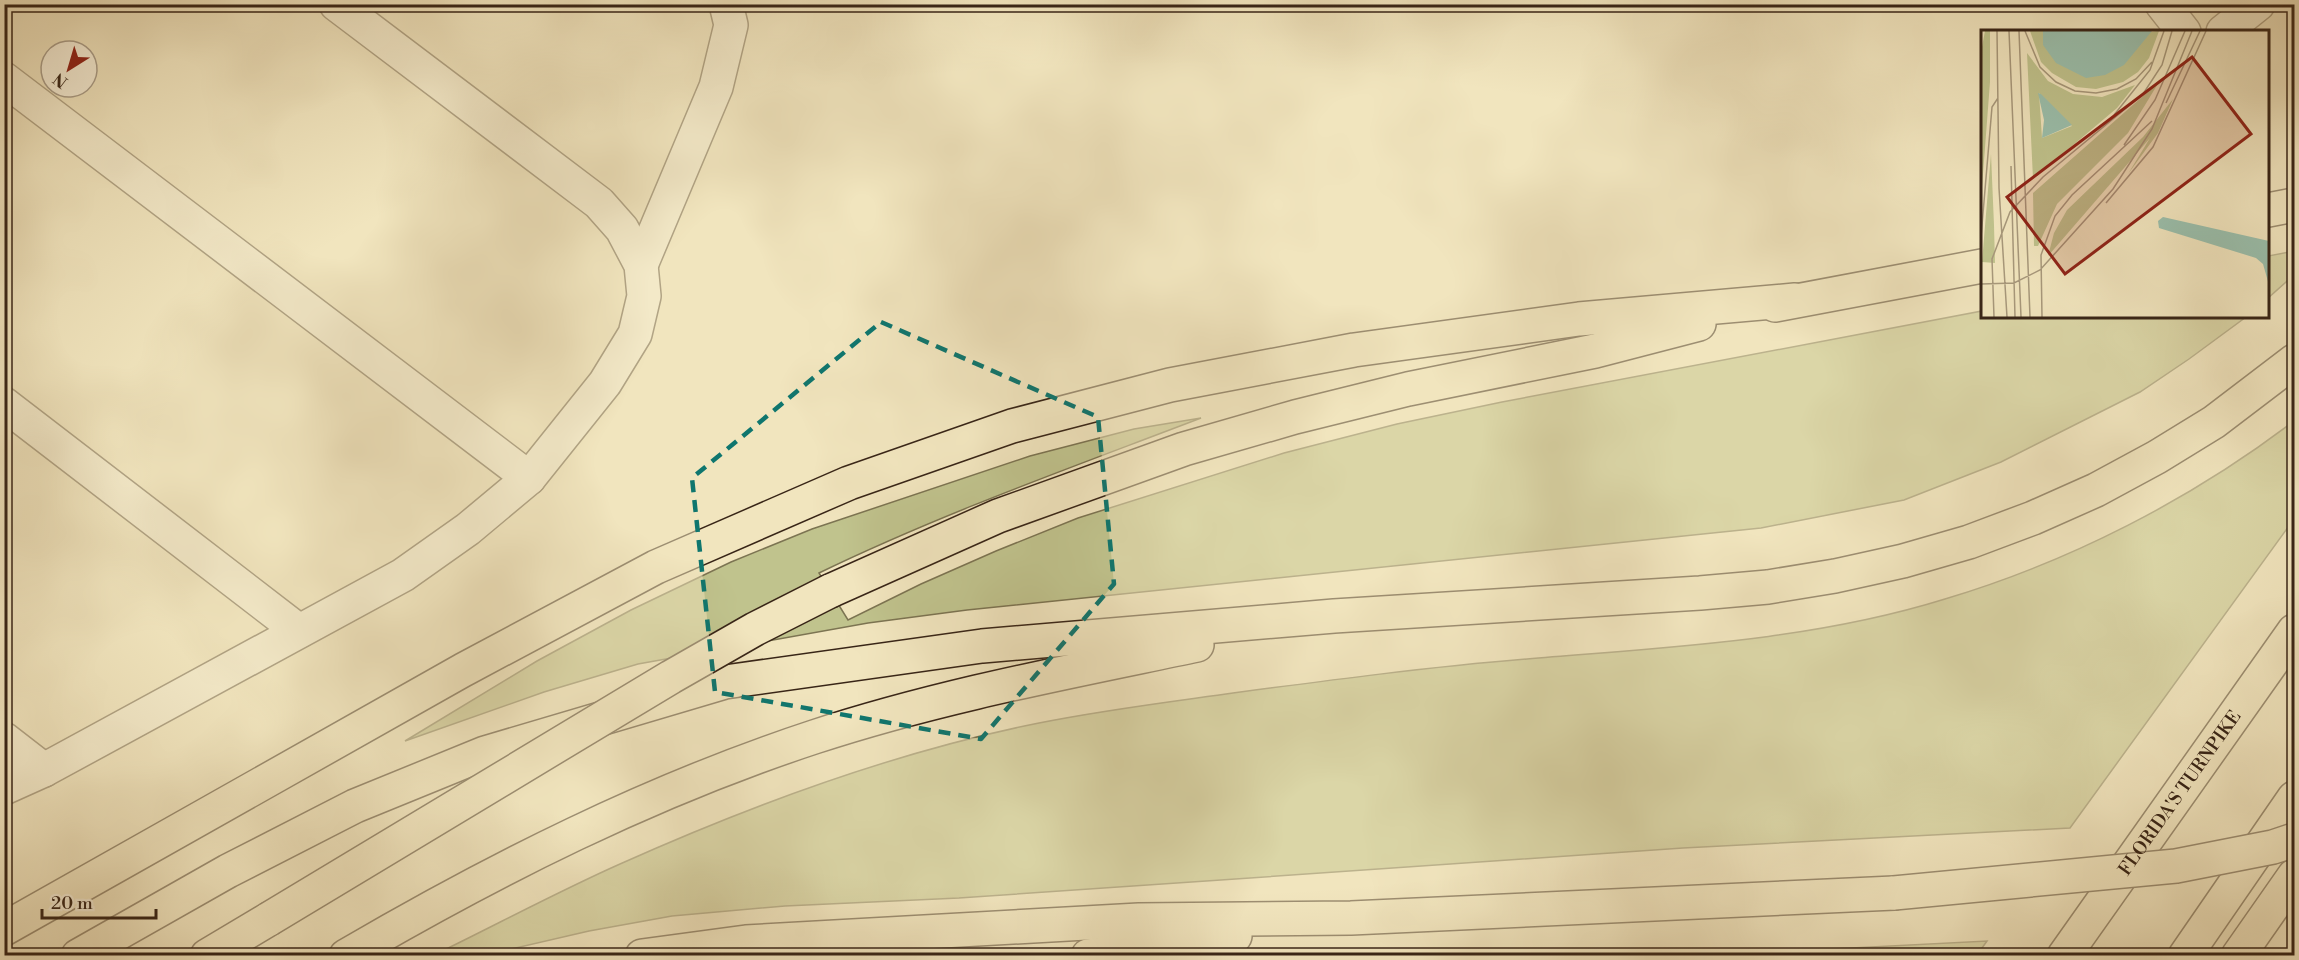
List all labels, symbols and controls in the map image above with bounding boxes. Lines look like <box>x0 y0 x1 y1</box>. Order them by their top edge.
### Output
inset map <box>1981 30 2269 318</box>
north arrow <box>39 39 99 99</box>
text: N <box>49 68 72 92</box>
street label: FLORIDA'S TURNPIKE <box>2113 706 2246 880</box>
scale bar <box>42 882 156 920</box>
text: 20 m <box>51 892 93 915</box>

